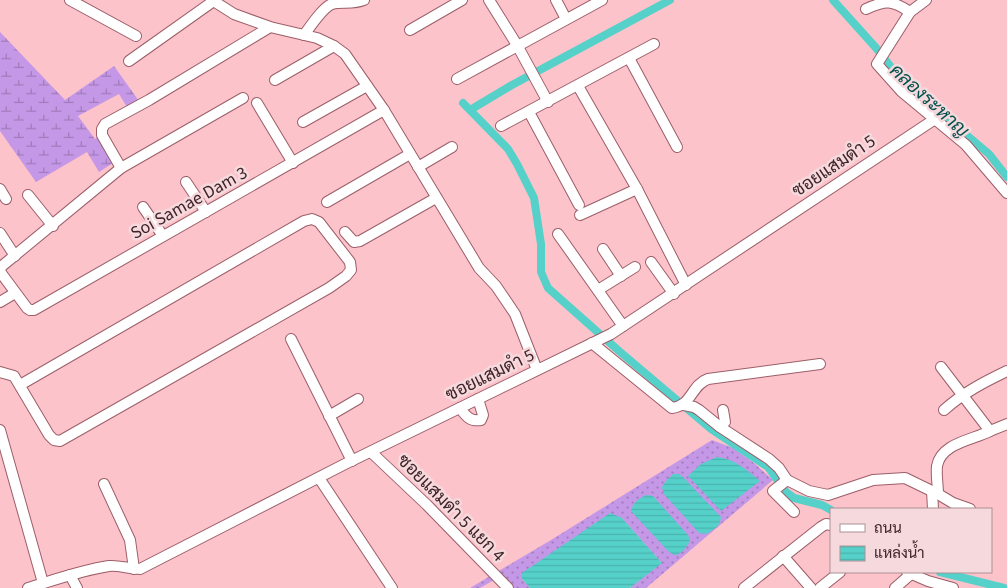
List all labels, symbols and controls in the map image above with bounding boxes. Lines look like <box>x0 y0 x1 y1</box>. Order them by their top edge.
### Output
water label: คลองระหาญ <box>883 58 975 144</box>
street label: ซอยแสมดำ 5 <box>787 129 881 203</box>
street label: Soi Samae Dam 3 <box>126 160 252 245</box>
street label: ซอยแสมดำ 5 <box>441 343 539 407</box>
street label: ซอยแสมดำ 5 แยก 4 <box>392 449 510 567</box>
legend <box>830 508 992 573</box>
text: ถนน <box>874 518 902 539</box>
text: แหล่งน้ำ <box>874 540 925 564</box>

